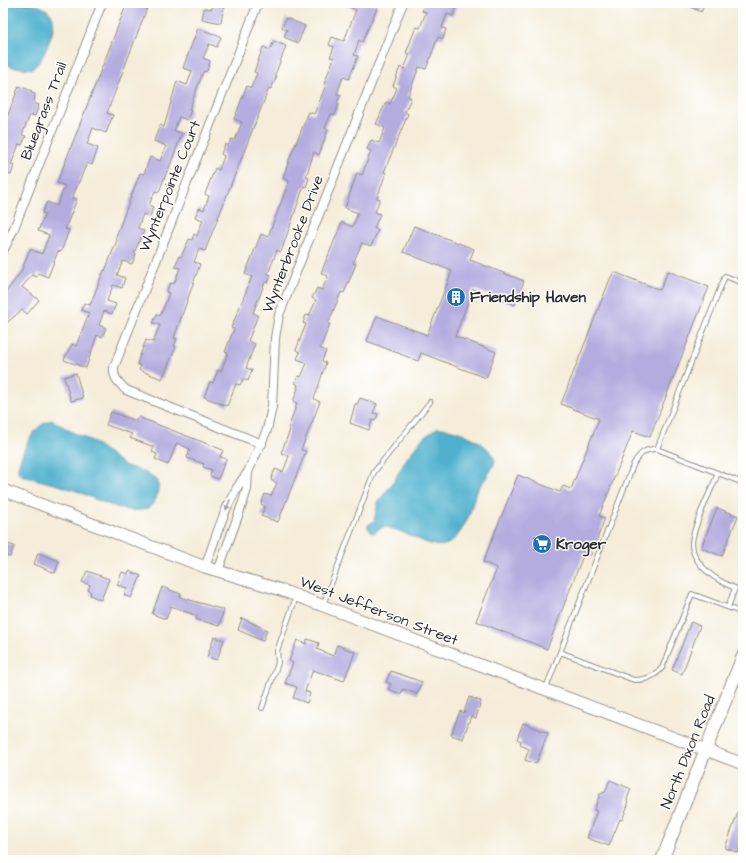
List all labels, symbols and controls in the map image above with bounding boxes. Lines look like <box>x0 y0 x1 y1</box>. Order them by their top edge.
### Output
street label: Bluegrass Trail <box>16 59 73 163</box>
street label: Wynterpointe Court <box>134 117 207 255</box>
street label: Wynterbrooke Drive <box>257 172 330 316</box>
building icon: Friendship Haven <box>445 286 467 308</box>
place label: Friendship Haven <box>470 287 586 308</box>
one-way arrow <box>225 499 231 511</box>
supermarket icon: Kroger <box>531 533 553 555</box>
place label: Kroger <box>556 534 607 557</box>
street label: West Jefferson Street <box>297 571 461 651</box>
street label: North Dixon Road <box>656 692 721 812</box>

